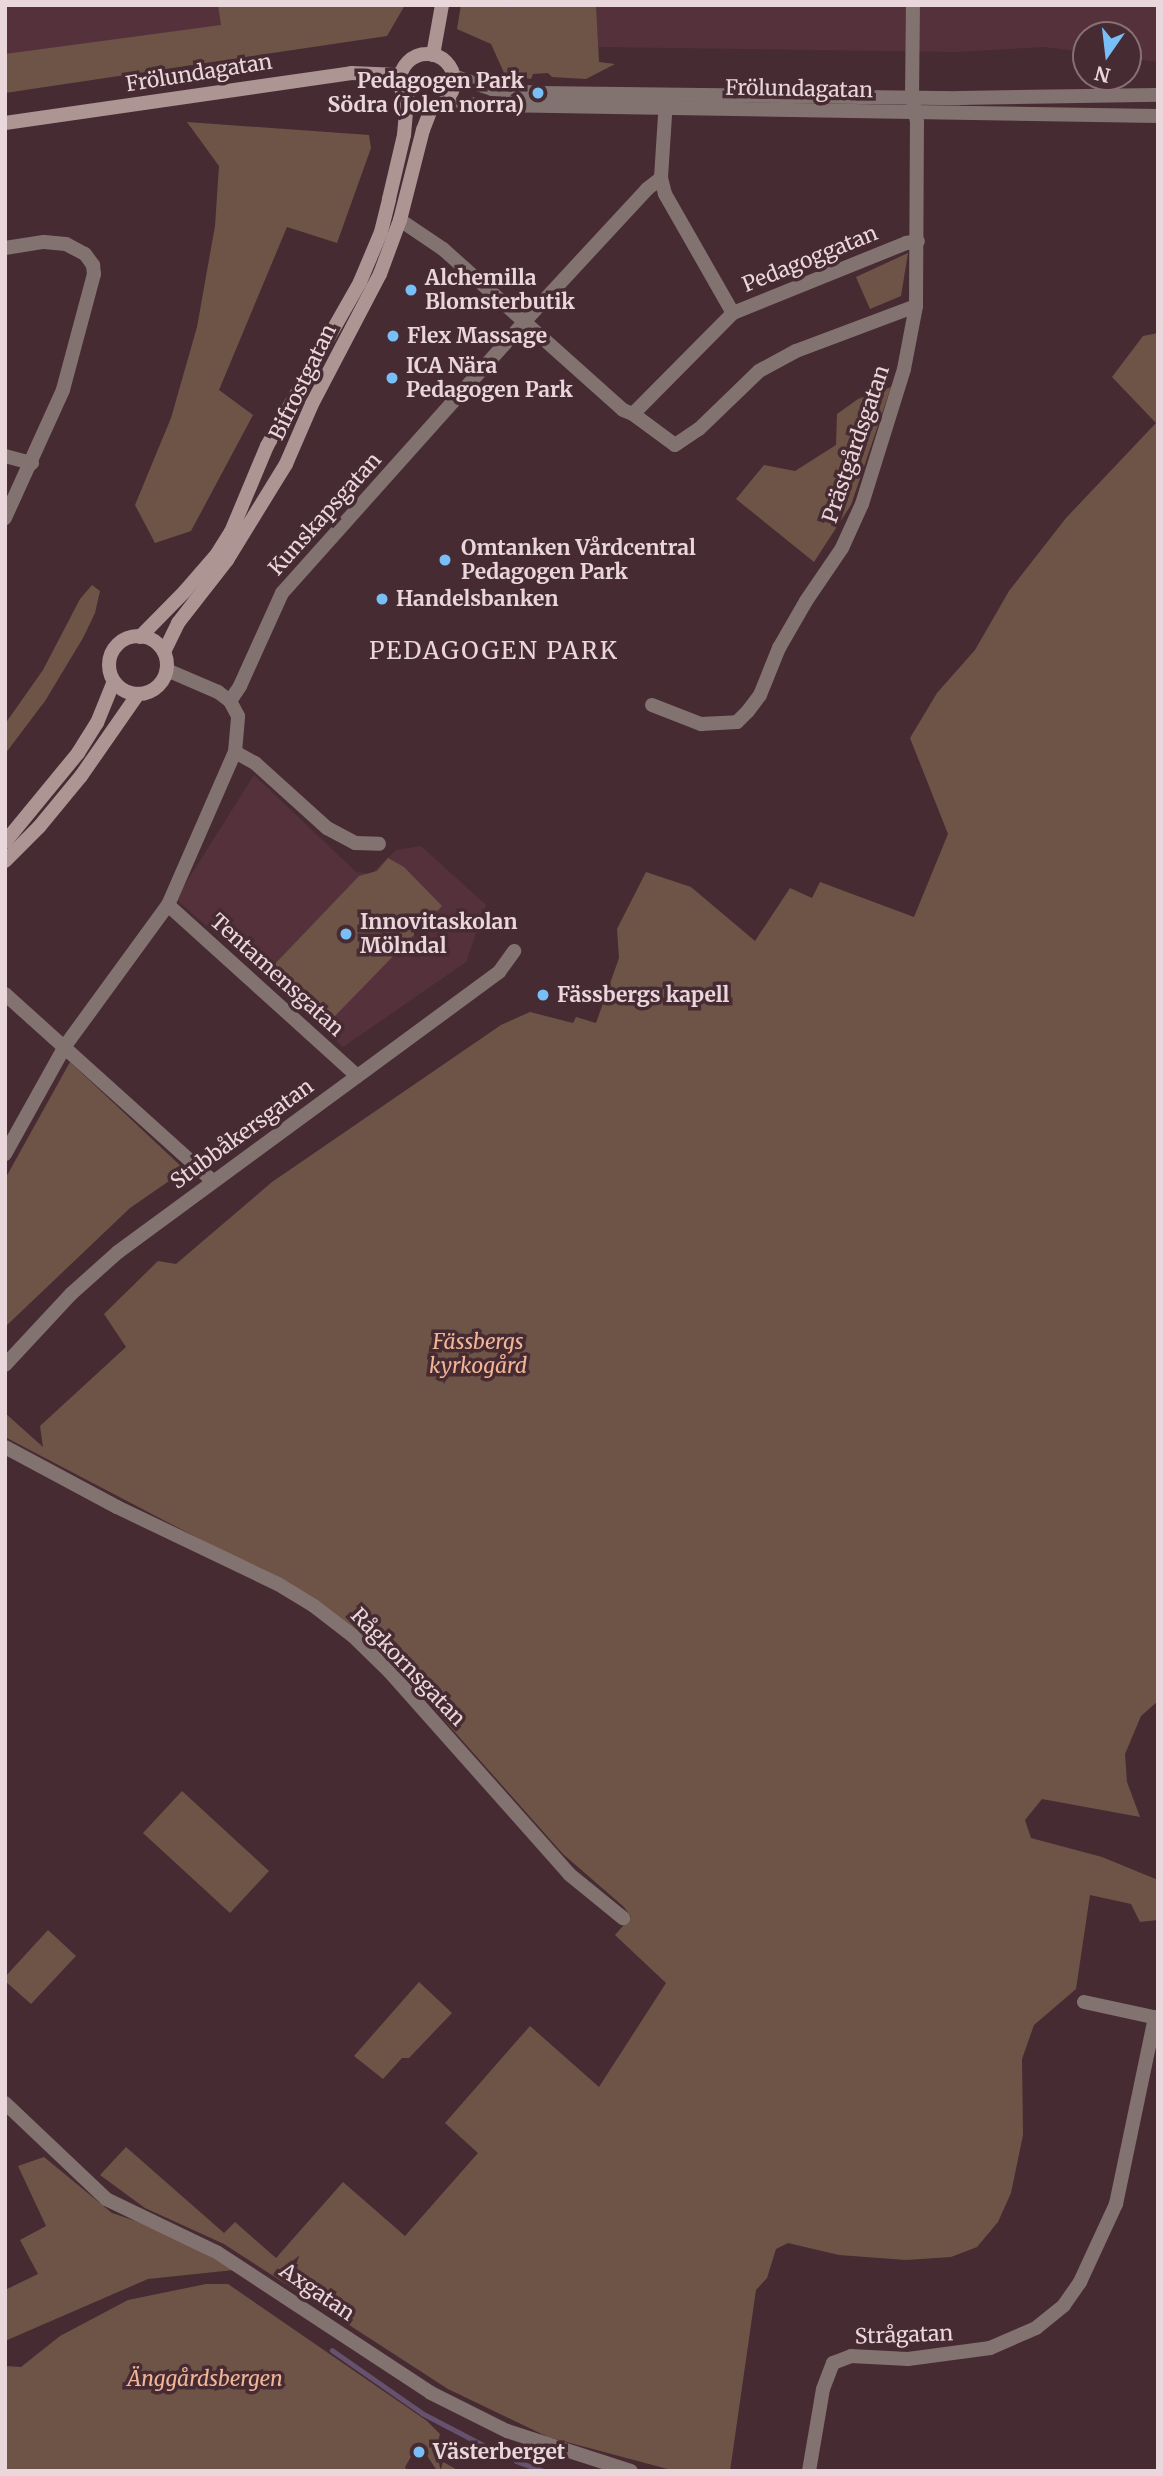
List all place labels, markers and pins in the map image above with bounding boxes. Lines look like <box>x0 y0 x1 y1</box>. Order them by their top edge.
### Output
place label: Pedagogen Park Södra (Jolen norra) <box>328 68 524 118</box>
marker: Pedagogen Park Södra (Jolen norra) <box>530 85 546 101</box>
place label: Alchemilla Blomsterbutik <box>425 265 575 315</box>
marker: Alchemilla Blomsterbutik <box>403 282 419 298</box>
place label: Flex Massage <box>407 323 547 349</box>
marker: Flex Massage <box>385 328 401 344</box>
place label: ICA Nära Pedagogen Park <box>406 353 573 403</box>
marker: ICA Nära Pedagogen Park <box>384 370 400 386</box>
place label: Omtanken Vårdcentral Pedagogen Park <box>461 535 696 585</box>
marker: Omtanken Vårdcentral Pedagogen Park <box>435 550 455 570</box>
place label: Handelsbanken <box>396 586 559 612</box>
marker: Handelsbanken <box>374 591 390 607</box>
place label: Innovitaskolan Mölndal <box>360 909 517 959</box>
marker: Innovitaskolan Mölndal <box>338 926 354 942</box>
place label: Fässbergs kapell <box>557 982 729 1008</box>
marker: Fässbergs kapell <box>535 987 551 1003</box>
place label: Västerberget <box>433 2439 565 2465</box>
marker: Västerberget <box>411 2444 427 2460</box>

